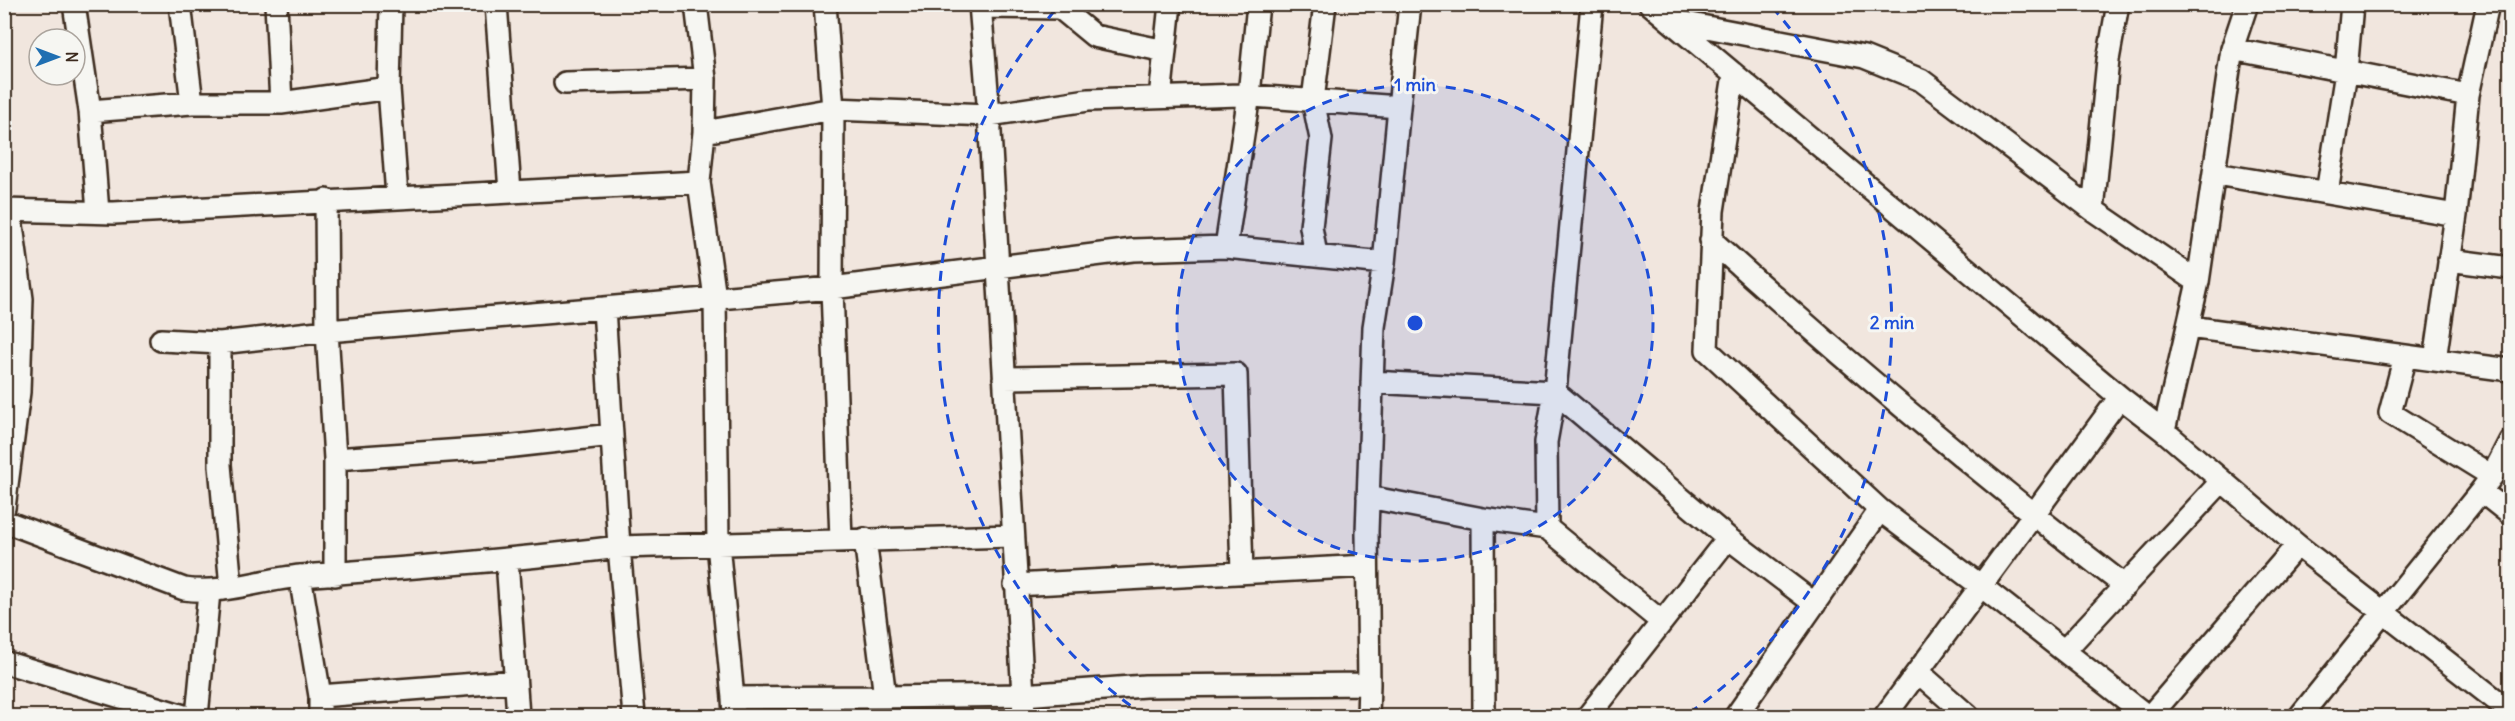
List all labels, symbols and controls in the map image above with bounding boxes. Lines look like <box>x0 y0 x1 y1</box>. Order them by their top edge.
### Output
north arrow <box>27 27 87 87</box>
text: N <box>62 51 82 63</box>
text: 1 min <box>1394 73 1436 96</box>
text: 2 min <box>1870 311 1915 334</box>
centre of rings <box>1405 313 1425 333</box>

